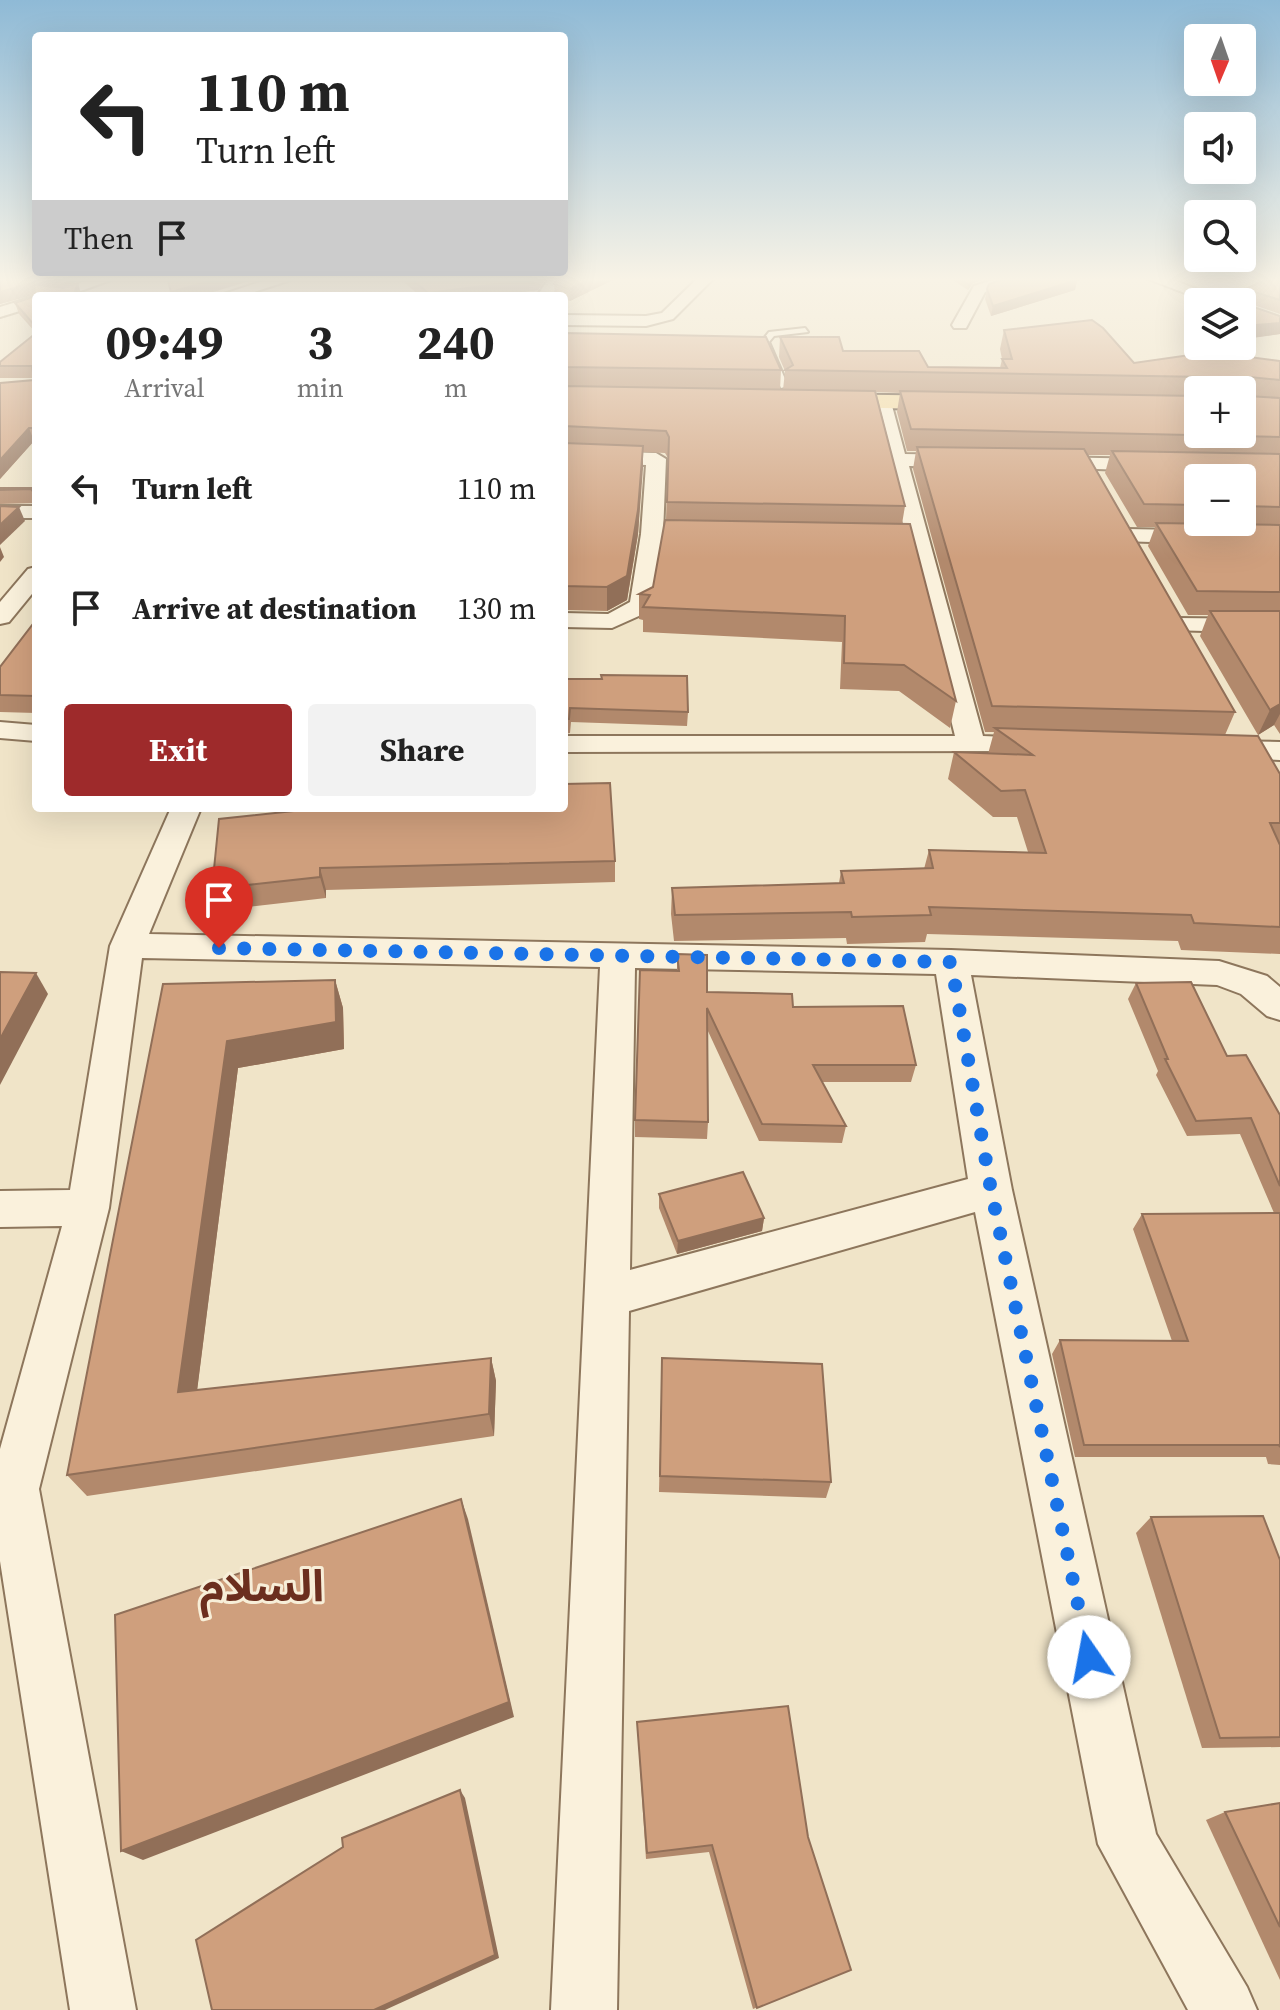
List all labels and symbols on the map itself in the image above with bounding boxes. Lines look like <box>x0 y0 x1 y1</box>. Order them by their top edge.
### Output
north arrow <box>1184 24 1256 96</box>
pin <box>185 866 253 948</box>
district label: السلام <box>200 1555 324 1619</box>
position arrow <box>1047 1615 1131 1699</box>

